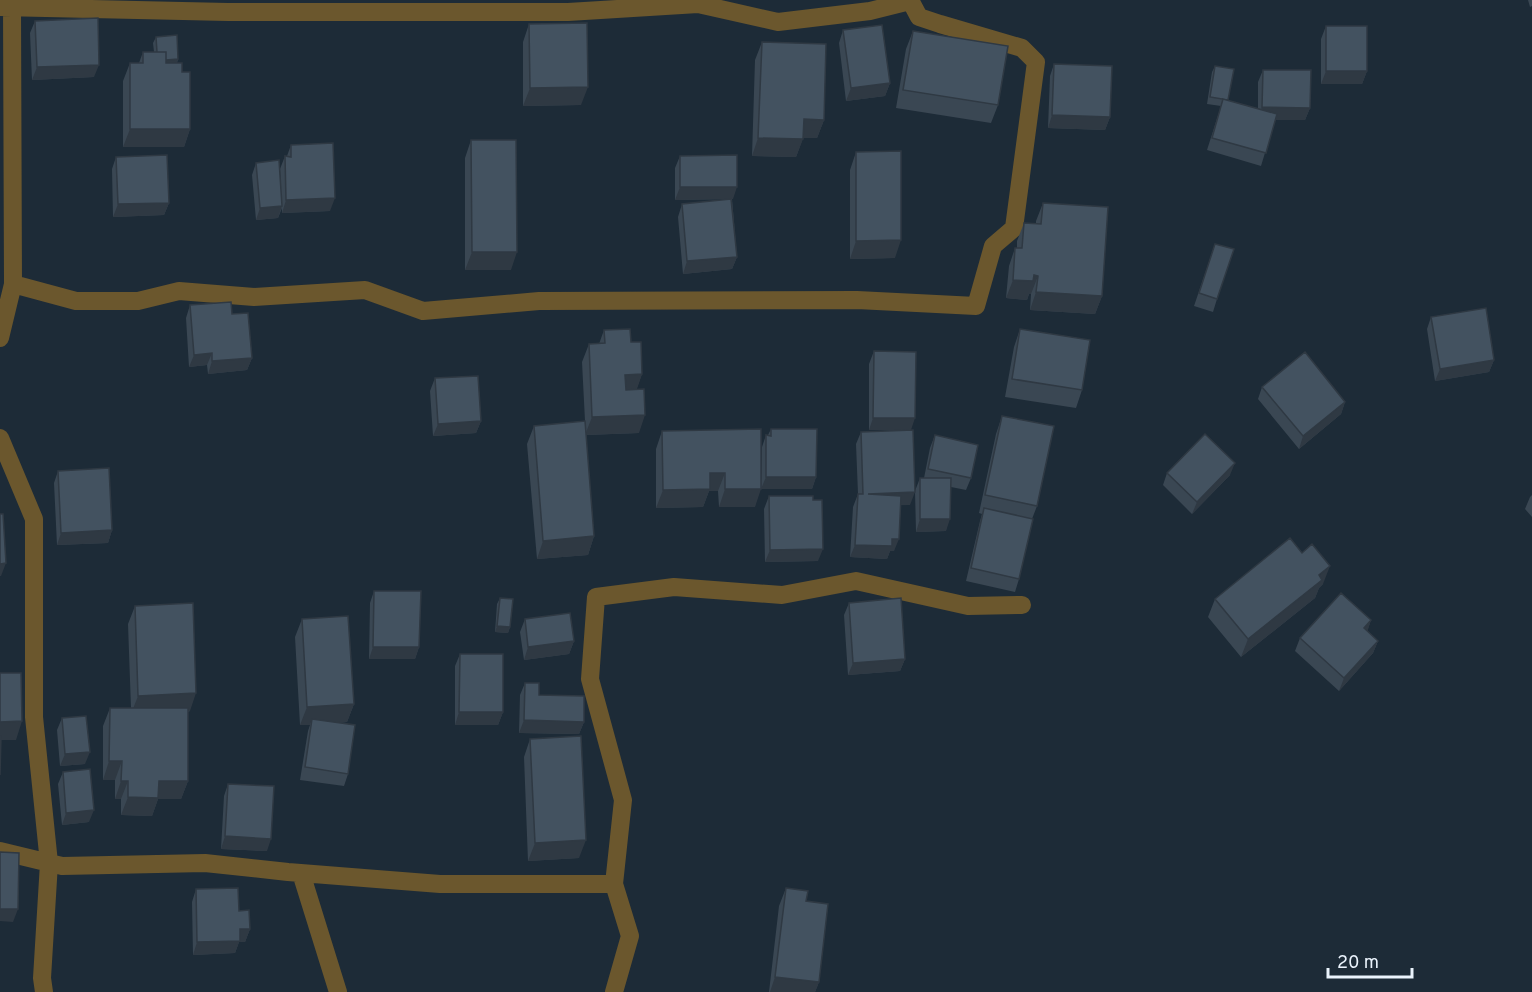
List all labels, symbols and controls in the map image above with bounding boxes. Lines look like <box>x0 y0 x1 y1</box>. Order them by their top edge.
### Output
scale bar <box>1328 941 1412 979</box>
text: 20 m <box>1337 952 1379 975</box>

